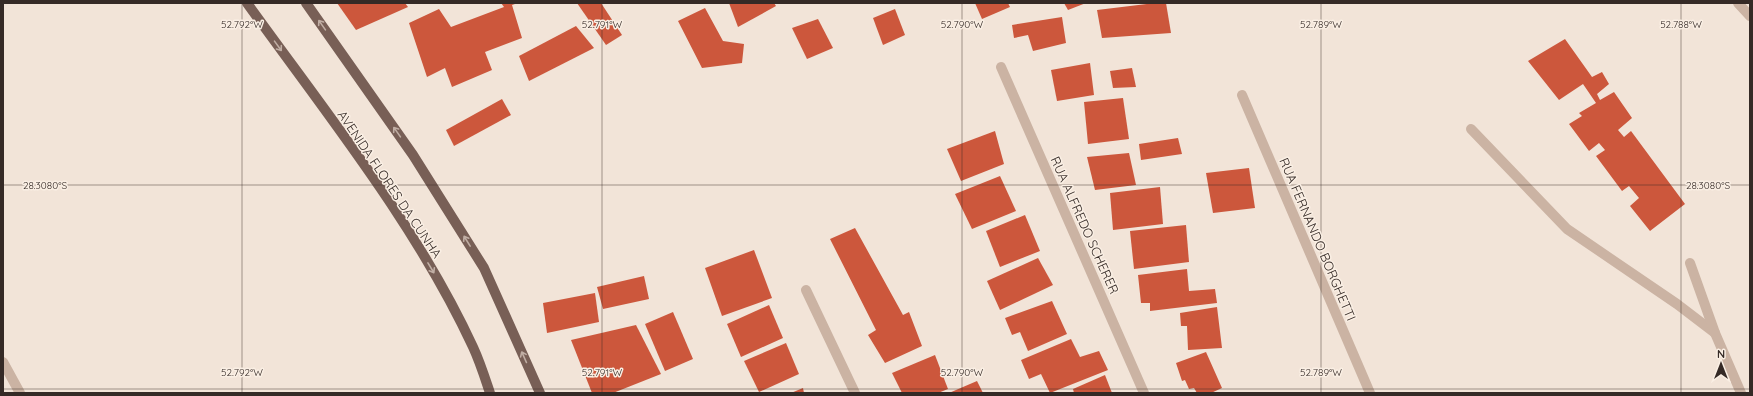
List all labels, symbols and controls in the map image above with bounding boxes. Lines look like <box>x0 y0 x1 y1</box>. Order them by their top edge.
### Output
text: 52.792°W <box>221 18 263 31</box>
text: 52.791°W <box>582 18 622 31</box>
text: 52.790°W <box>941 18 984 31</box>
text: 52.789°W <box>1300 18 1342 31</box>
text: 52.788°W <box>1660 18 1702 31</box>
one-way arrow <box>318 20 326 31</box>
one-way arrow <box>274 40 282 51</box>
street label: AVENIDA FLORES DA CUNHA <box>335 107 446 261</box>
one-way arrow <box>393 126 401 137</box>
street label: RUA ALFREDO SCHERER <box>1047 154 1123 296</box>
street label: RUA FERNANDO BORGHETTI <box>1276 155 1360 323</box>
text: 28.3080°S <box>23 179 67 192</box>
text: 28.3080°S <box>1686 179 1730 192</box>
one-way arrow <box>463 235 471 247</box>
one-way arrow <box>428 262 436 274</box>
north arrow <box>1701 344 1741 384</box>
text: N <box>1717 347 1725 361</box>
one-way arrow <box>520 352 528 364</box>
text: 52.792°W <box>221 366 263 379</box>
text: 52.791°W <box>582 366 622 379</box>
text: 52.790°W <box>941 366 984 379</box>
text: 52.789°W <box>1300 366 1342 379</box>

